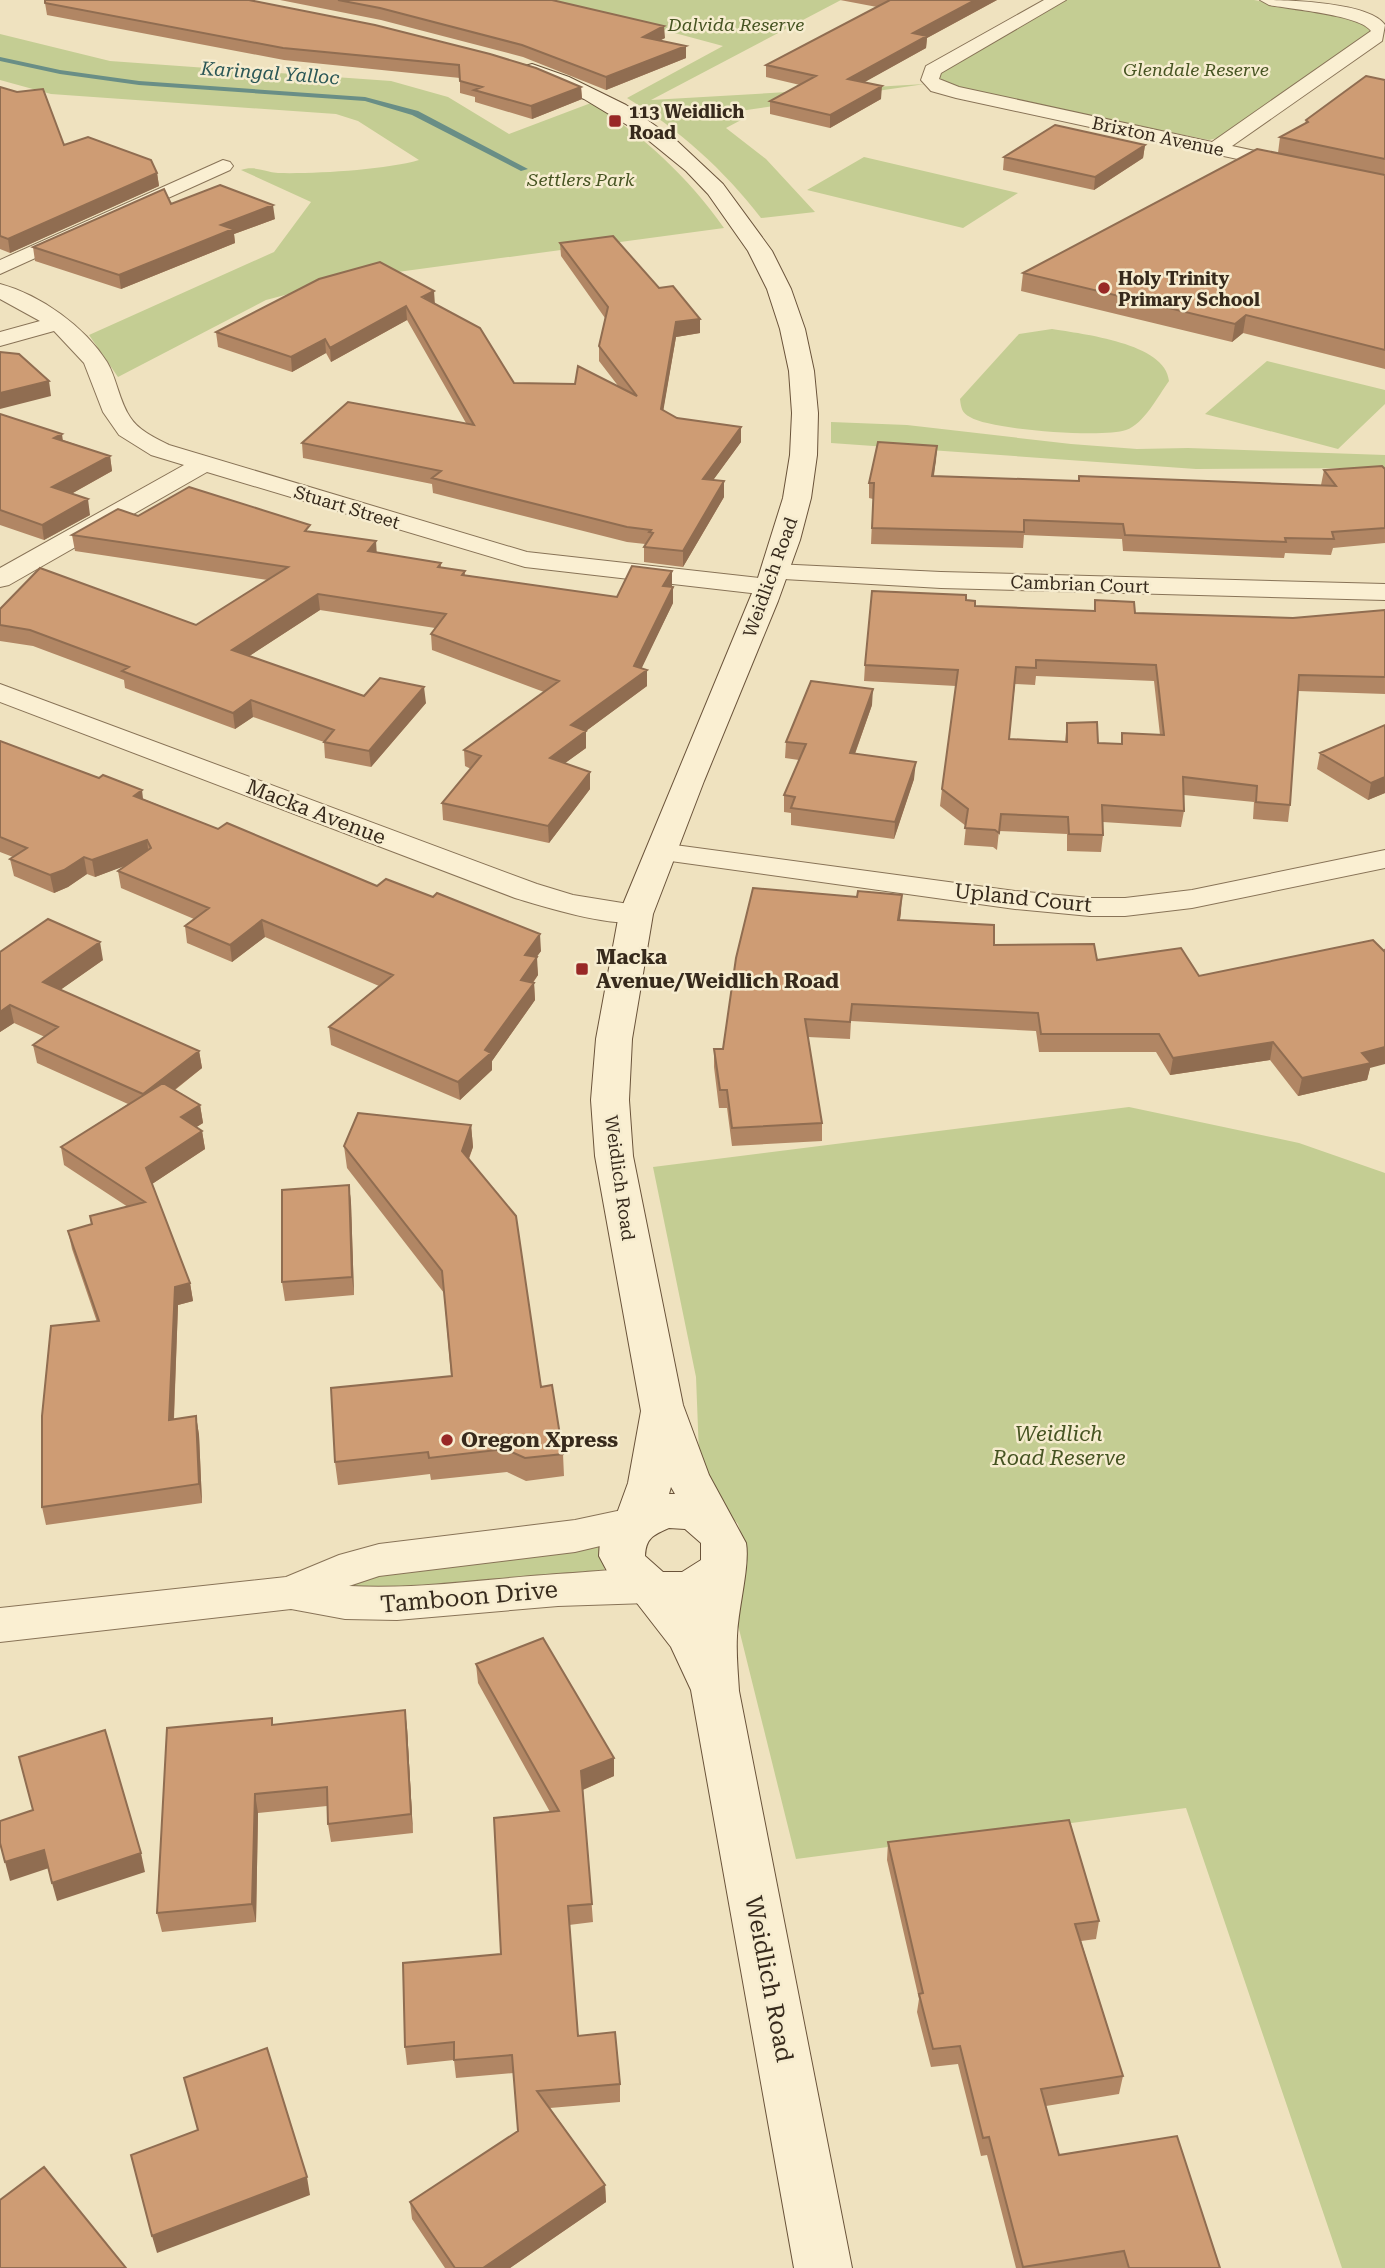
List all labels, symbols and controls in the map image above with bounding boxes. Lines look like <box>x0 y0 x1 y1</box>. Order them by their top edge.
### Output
park label: Dalvida Reserve <box>667 14 804 35</box>
water label: Karingal Yalloc <box>199 57 340 89</box>
park label: Glendale Reserve <box>1123 59 1269 80</box>
place label: 113 Weidlich Road <box>629 101 744 143</box>
street label: Brixton Avenue <box>1090 112 1226 160</box>
marker: 113 Weidlich Road <box>607 113 623 129</box>
park label: Settlers Park <box>526 169 635 190</box>
place label: Holy Trinity Primary School <box>1118 268 1260 310</box>
marker: Holy Trinity Primary School <box>1096 280 1112 296</box>
street label: Stuart Street <box>292 481 403 533</box>
street label: Weidlich Road <box>739 514 802 640</box>
street label: Cambrian Court <box>1010 571 1150 597</box>
street label: Macka Avenue <box>243 774 389 850</box>
street label: Upland Court <box>953 879 1093 917</box>
place label: Macka Avenue/Weidlich Road <box>596 945 839 993</box>
marker: Macka Avenue/Weidlich Road <box>574 961 590 977</box>
street label: Weidlich Road <box>601 1114 639 1243</box>
park label: Weidlich Road Reserve <box>991 1422 1126 1470</box>
place label: Oregon Xpress <box>461 1428 618 1452</box>
marker: Oregon Xpress <box>439 1432 455 1448</box>
street label: Tamboon Drive <box>379 1575 559 1619</box>
street label: Weidlich Road <box>739 1894 799 2064</box>

